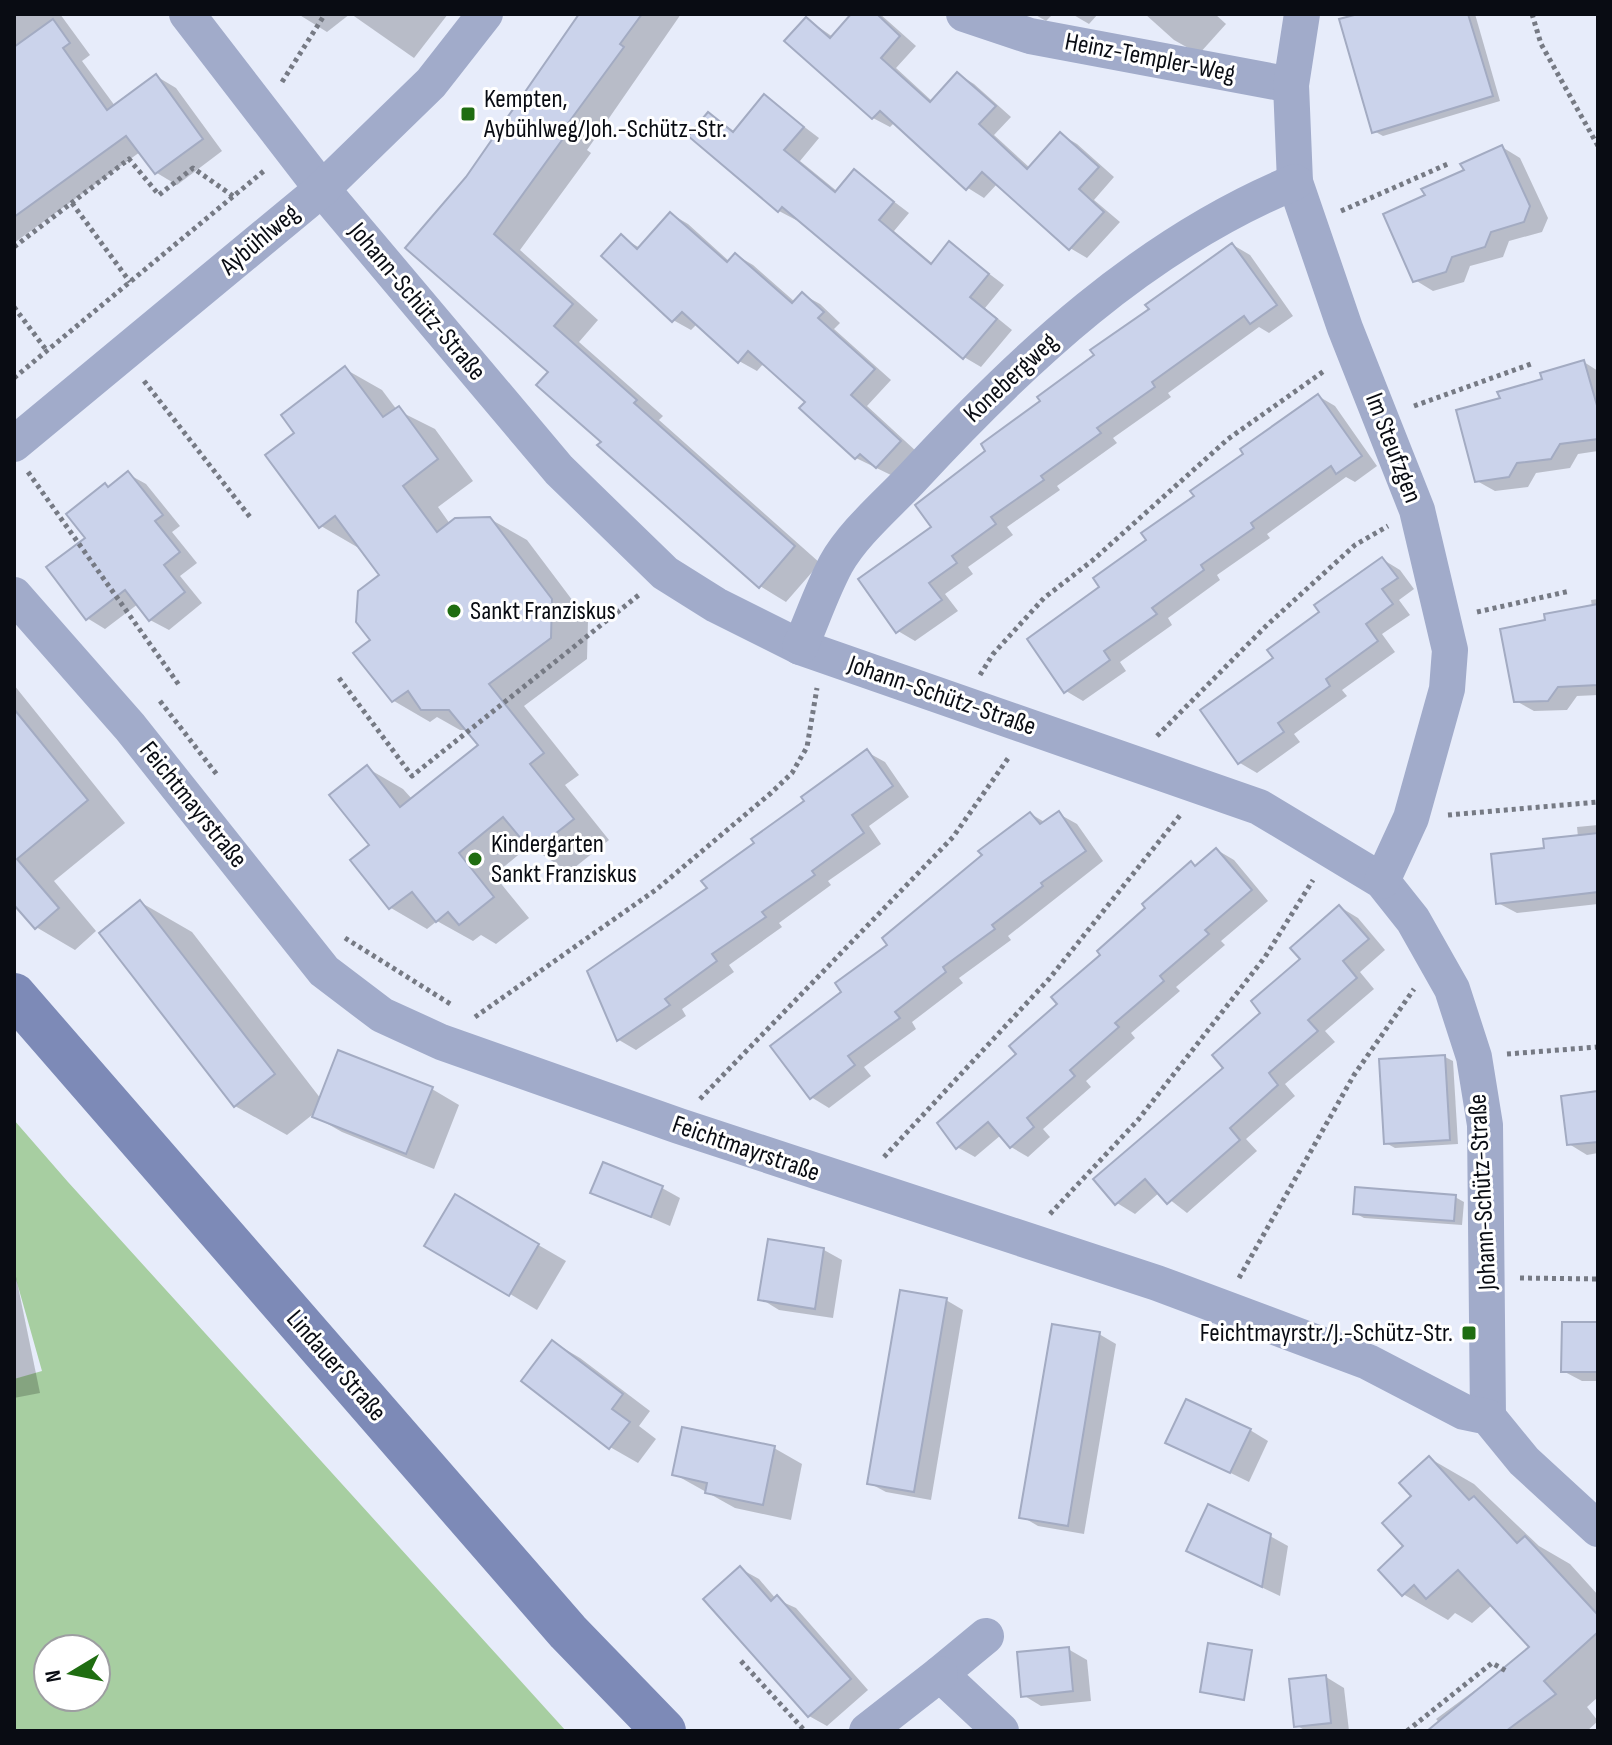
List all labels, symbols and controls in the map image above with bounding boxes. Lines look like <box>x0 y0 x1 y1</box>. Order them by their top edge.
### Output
street label: Heinz-Templer-Weg <box>1062 26 1238 90</box>
place label: Kempten, Aybühlweg/Joh.-Schütz-Str. <box>483 84 727 145</box>
marker: Kempten, Aybühlweg/Joh.-Schütz-Str. <box>459 105 477 123</box>
street label: Aybühlweg <box>213 198 306 283</box>
street label: Johann-Schütz-Straße <box>341 216 492 387</box>
street label: Konebergweg <box>958 327 1064 429</box>
street label: Im Steufzgen <box>1358 389 1428 507</box>
place label: Sankt Franziskus <box>470 596 616 627</box>
marker: Sankt Franziskus <box>445 602 463 620</box>
street label: Johann-Schütz-Straße <box>843 649 1040 743</box>
street label: Feichtmayrstraße <box>133 736 253 874</box>
place label: Kindergarten Sankt Franziskus <box>491 829 637 890</box>
marker: Kindergarten Sankt Franziskus <box>466 850 484 868</box>
street label: Johann-Schütz-Straße <box>1462 1093 1504 1292</box>
street label: Feichtmayrstraße <box>668 1109 824 1189</box>
street label: Lindauer Straße <box>279 1304 393 1428</box>
place label: Feichtmayrstr./J.-Schütz-Str. <box>1200 1318 1453 1349</box>
marker: Feichtmayrstr./J.-Schütz-Str. <box>1460 1324 1478 1342</box>
north arrow <box>32 1633 112 1713</box>
text: N <box>39 1668 68 1684</box>

